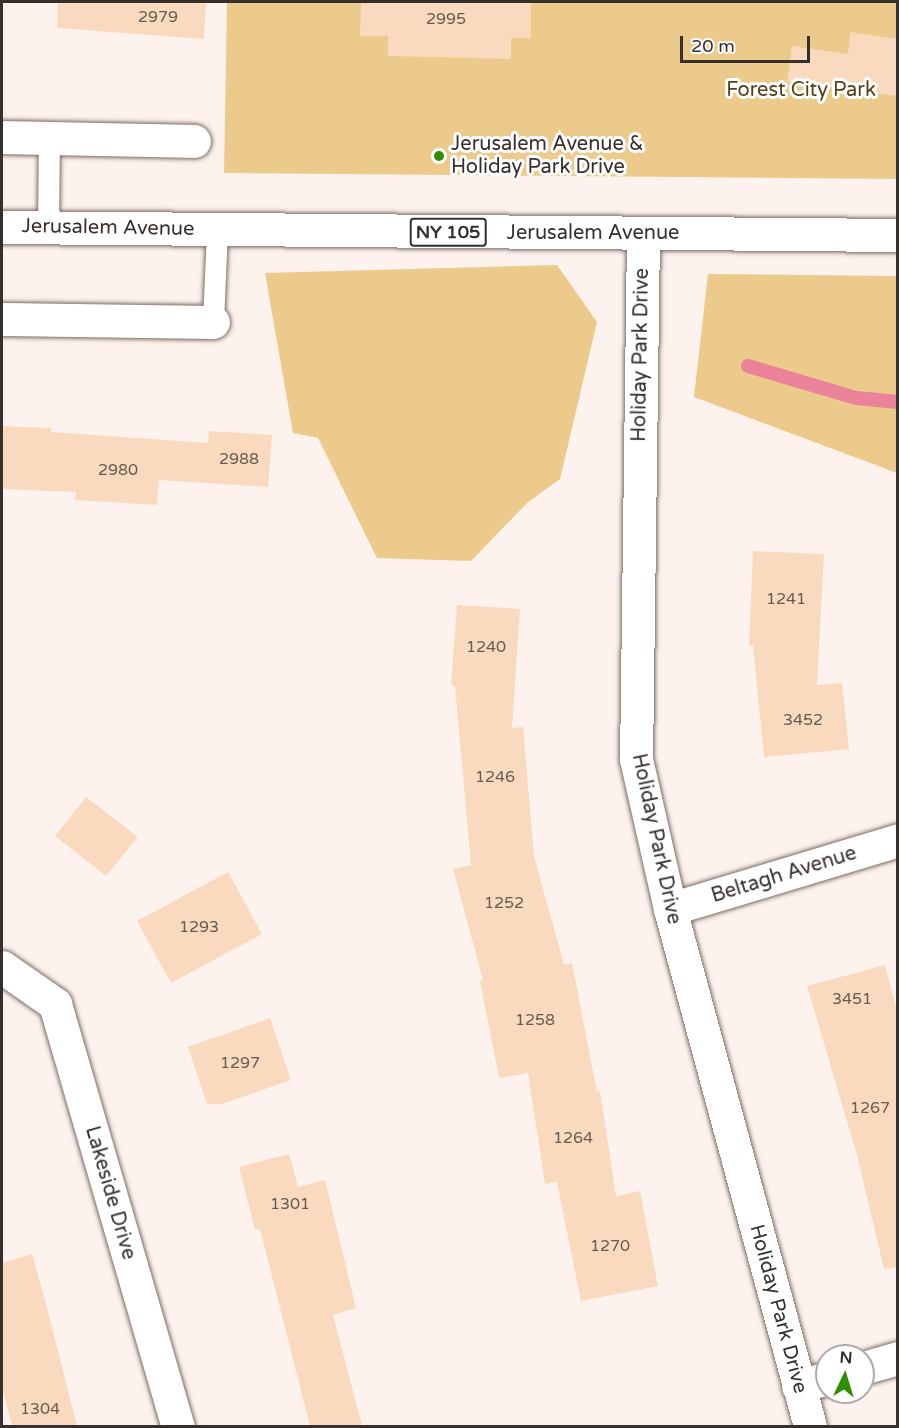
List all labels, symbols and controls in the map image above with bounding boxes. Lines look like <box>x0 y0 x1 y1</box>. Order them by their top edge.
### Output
house number: 2979 <box>138 7 178 27</box>
house number: 2995 <box>426 9 466 29</box>
scale bar <box>683 24 814 62</box>
text: 20 m <box>691 35 735 57</box>
park label: Forest City Park <box>726 78 876 102</box>
place label: Jerusalem Avenue & Holiday Park Drive <box>451 132 644 179</box>
marker: Jerusalem Avenue & Holiday Park Drive <box>432 149 446 163</box>
street label: Jerusalem Avenue <box>21 214 195 242</box>
road number: NY 105 <box>409 217 487 247</box>
street label: Jerusalem Avenue <box>507 221 679 245</box>
street label: Holiday Park Drive <box>627 268 655 442</box>
house number: 2988 <box>219 449 259 469</box>
house number: 2980 <box>98 460 138 480</box>
house number: 1241 <box>766 589 806 609</box>
house number: 1240 <box>466 637 506 657</box>
house number: 3452 <box>783 710 823 730</box>
street label: Holiday Park Drive <box>626 752 686 926</box>
house number: 1246 <box>475 767 515 787</box>
street label: Beltagh Avenue <box>709 842 859 908</box>
house number: 1252 <box>484 893 524 913</box>
house number: 1293 <box>179 917 219 937</box>
house number: 3451 <box>832 989 872 1009</box>
house number: 1258 <box>515 1010 555 1030</box>
house number: 1297 <box>220 1053 260 1073</box>
house number: 1267 <box>850 1098 890 1118</box>
street label: Lakeside Drive <box>79 1123 141 1263</box>
house number: 1264 <box>553 1128 593 1148</box>
house number: 1301 <box>270 1194 310 1214</box>
street label: Holiday Park Drive <box>744 1222 812 1396</box>
house number: 1270 <box>590 1236 630 1256</box>
north arrow <box>815 1344 875 1404</box>
text: N <box>839 1348 853 1368</box>
house number: 1304 <box>20 1399 60 1419</box>

